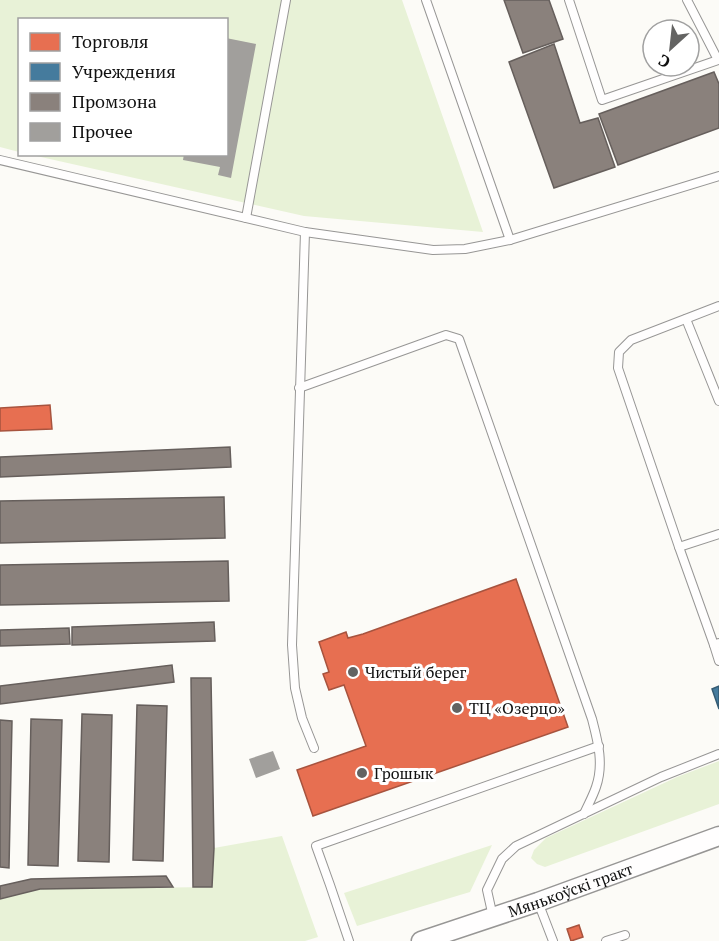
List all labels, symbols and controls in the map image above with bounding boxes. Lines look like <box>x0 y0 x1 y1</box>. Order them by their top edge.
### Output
legend <box>18 18 228 156</box>
north arrow <box>641 18 701 78</box>
text: Торговля <box>72 29 149 53</box>
text: С <box>655 49 674 74</box>
text: Учреждения <box>72 59 176 83</box>
text: Промзона <box>72 89 157 113</box>
text: Прочее <box>72 119 133 143</box>
place label: Чистый берег <box>365 661 467 683</box>
marker: Чистый берег <box>346 665 360 679</box>
place label: ТЦ «Озерцо» <box>469 697 565 719</box>
marker: ТЦ «Озерцо» <box>450 701 464 715</box>
place label: Грошык <box>374 762 434 784</box>
marker: Грошык <box>355 766 369 780</box>
street label: Мянькоўскі тракт <box>505 857 636 922</box>

